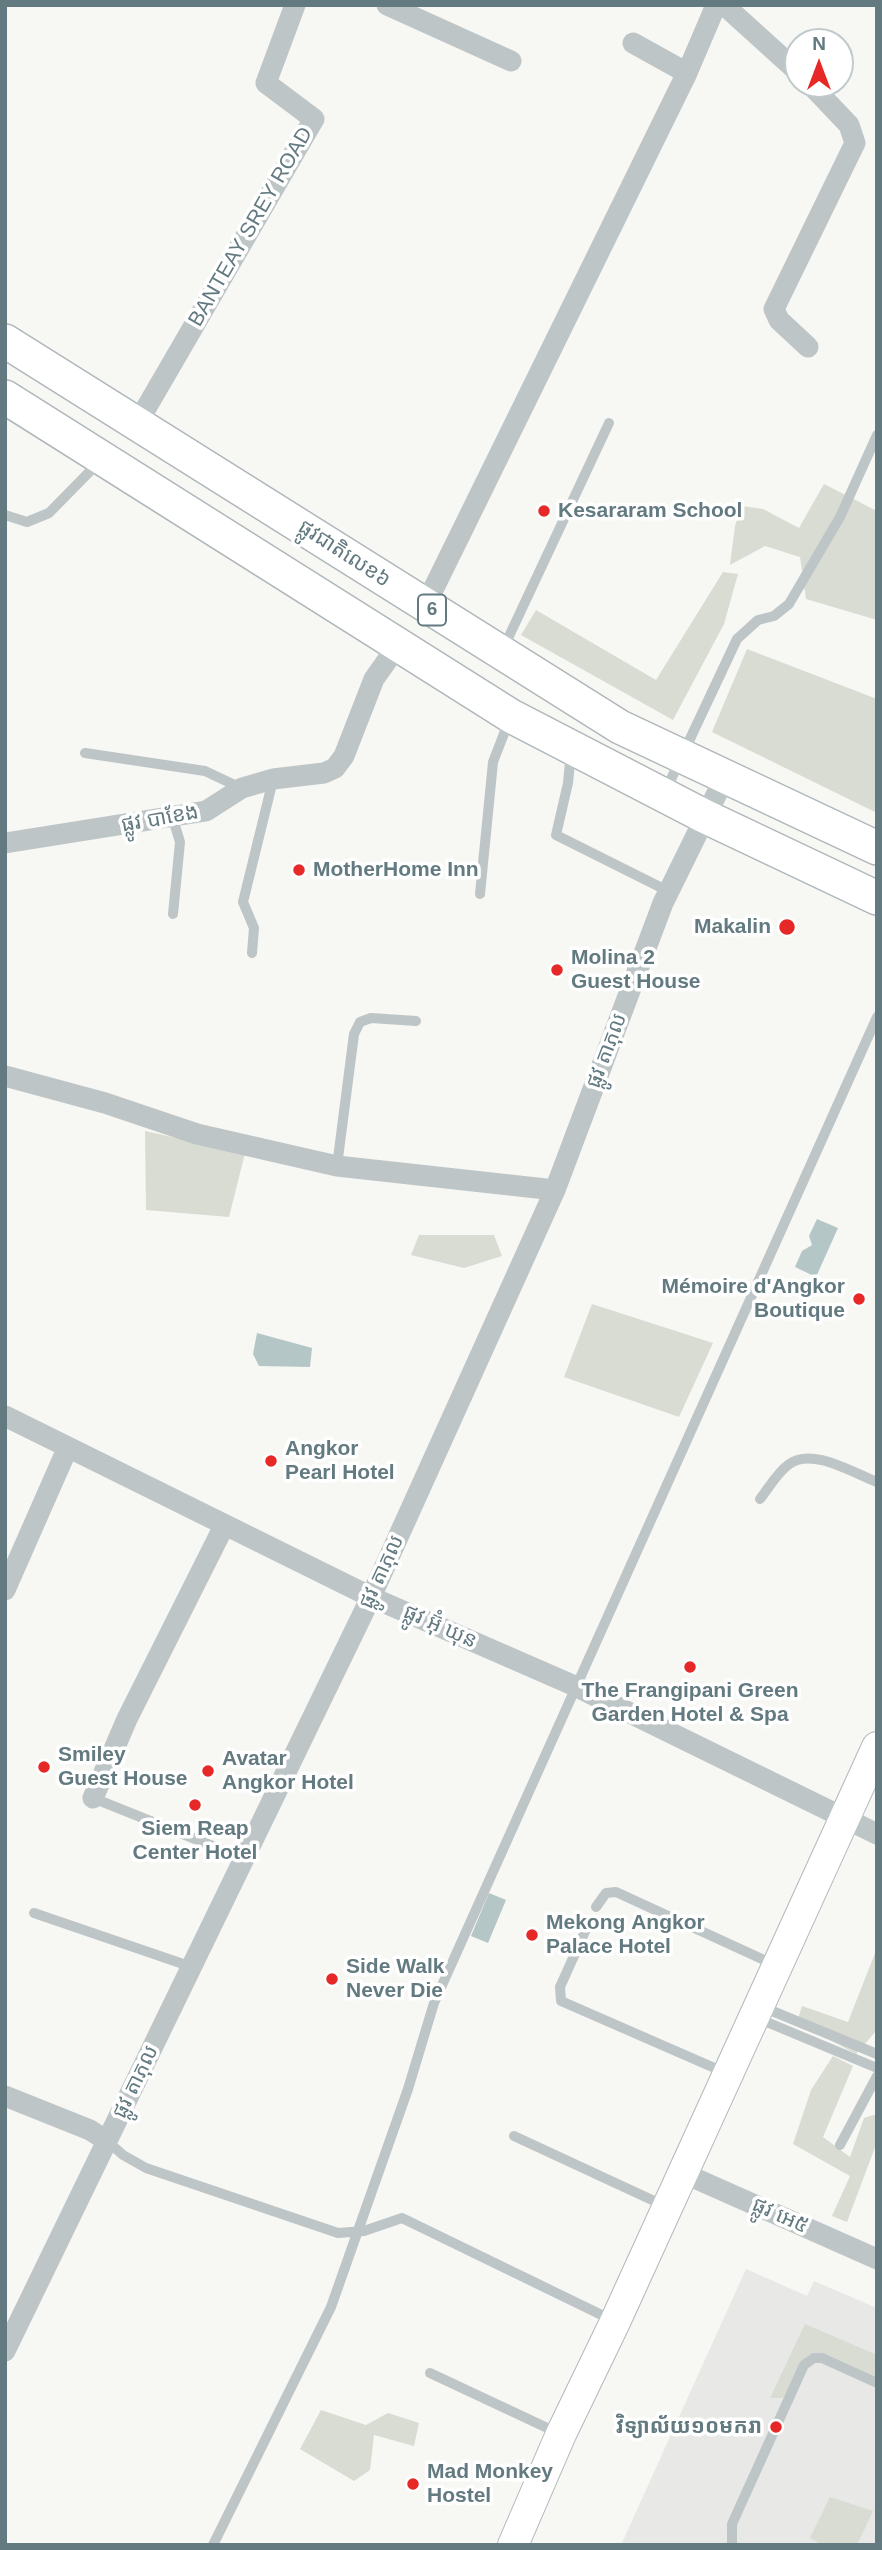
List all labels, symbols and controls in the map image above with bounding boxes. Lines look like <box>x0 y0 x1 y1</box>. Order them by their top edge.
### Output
north arrow <box>784 28 854 98</box>
text: N <box>812 33 826 54</box>
street label: BANTEAY SREY ROAD <box>184 123 318 331</box>
place label: Kesararam School <box>558 498 742 524</box>
marker: Kesararam School <box>536 503 552 519</box>
street label: ផ្លូវជាតិលេខ៦ <box>293 515 395 593</box>
road number: 6 <box>418 594 446 625</box>
street label: ផ្លូវ បាខែង <box>119 800 201 838</box>
place label: MotherHome Inn <box>313 857 479 883</box>
marker: MotherHome Inn <box>291 862 307 878</box>
place label: Makalin <box>694 914 771 940</box>
marker: Makalin <box>777 917 797 937</box>
place label: Molina 2 Guest House <box>571 945 701 995</box>
marker: Molina 2 Guest House <box>549 962 565 978</box>
street label: ផ្លូវ តាភុល <box>581 1010 633 1092</box>
place label: Mémoire d'Angkor Boutique <box>661 1274 845 1324</box>
marker: Mémoire d'Angkor Boutique <box>851 1291 867 1307</box>
place label: Angkor Pearl Hotel <box>285 1436 395 1486</box>
marker: Angkor Pearl Hotel <box>263 1453 279 1469</box>
street label: ផ្លូវ តាភុល <box>354 1531 410 1613</box>
street label: ផ្លូវ អ៊ុំ ឃុន <box>399 1600 481 1654</box>
marker: The Frangipani Green Garden Hotel & Spa <box>682 1659 698 1675</box>
place label: The Frangipani Green Garden Hotel & Spa <box>581 1678 799 1728</box>
place label: Smiley Guest House <box>58 1742 188 1792</box>
place label: Avatar Angkor Hotel <box>222 1746 354 1796</box>
marker: Smiley Guest House <box>36 1759 52 1775</box>
marker: Avatar Angkor Hotel <box>200 1763 216 1779</box>
marker: Siem Reap Center Hotel <box>187 1797 203 1813</box>
place label: Siem Reap Center Hotel <box>133 1816 257 1866</box>
place label: Mekong Angkor Palace Hotel <box>546 1910 705 1960</box>
marker: Mekong Angkor Palace Hotel <box>524 1927 540 1943</box>
place label: Side Walk Never Die <box>346 1954 444 2004</box>
marker: Side Walk Never Die <box>324 1971 340 1987</box>
street label: ផ្លូវ តាភុល <box>108 2041 164 2123</box>
street label: ផ្លូវ អេ៥ <box>748 2193 812 2239</box>
place label: វិទ្យាល័យ១០មករា <box>616 2414 762 2440</box>
marker: វិទ្យាល័យ១០មករា <box>768 2419 784 2435</box>
place label: Mad Monkey Hostel <box>427 2459 553 2509</box>
marker: Mad Monkey Hostel <box>405 2476 421 2492</box>

